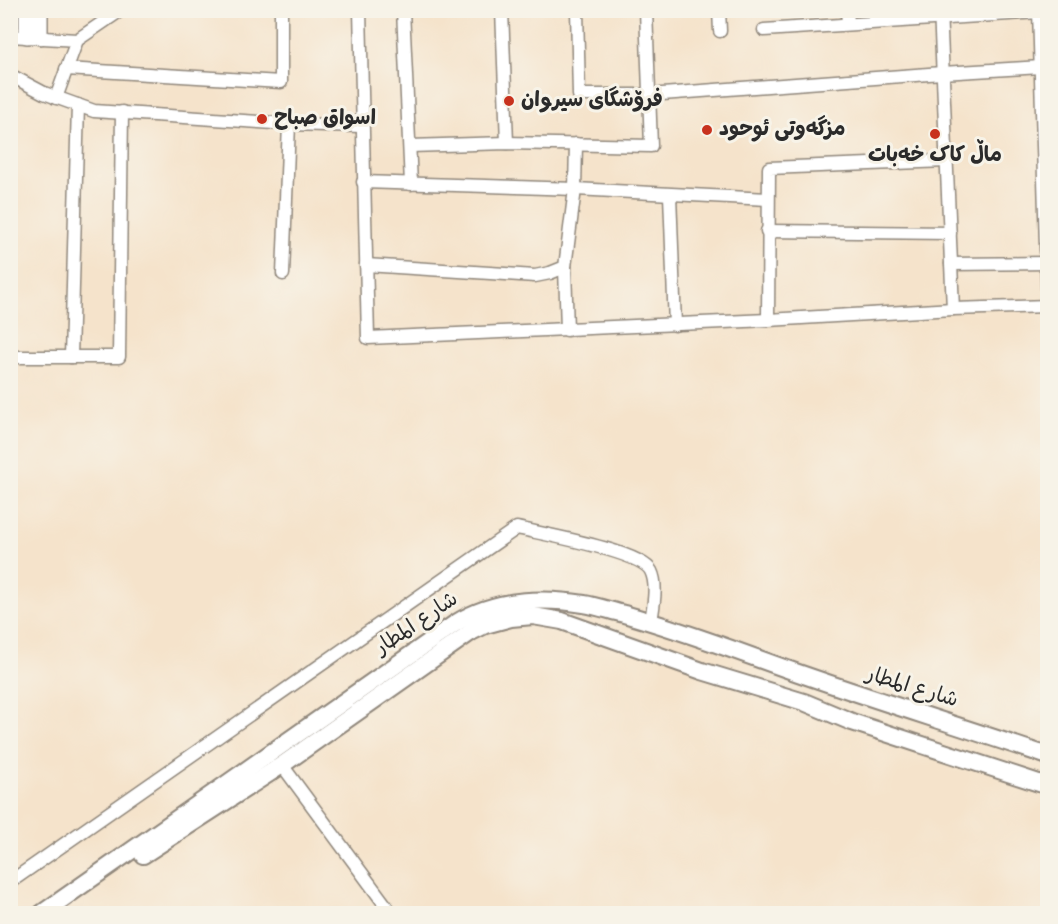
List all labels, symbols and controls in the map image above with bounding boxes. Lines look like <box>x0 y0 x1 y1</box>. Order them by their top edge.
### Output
place label: فرۆشگای سیروان <box>521 86 663 116</box>
marker: فرۆشگای سیروان <box>502 94 516 108</box>
place label: اسواق صباح <box>274 104 376 134</box>
marker: اسواق صباح <box>255 112 269 126</box>
place label: مزگەوتی ئوحود <box>719 115 846 145</box>
marker: مزگەوتی ئوحود <box>700 123 714 137</box>
marker: ماڵ کاک خەبات <box>928 127 942 141</box>
place label: ماڵ کاک خەبات <box>868 139 1002 171</box>
street label: شارع المطار <box>368 585 465 664</box>
street label: شارع المطار <box>860 659 962 716</box>

